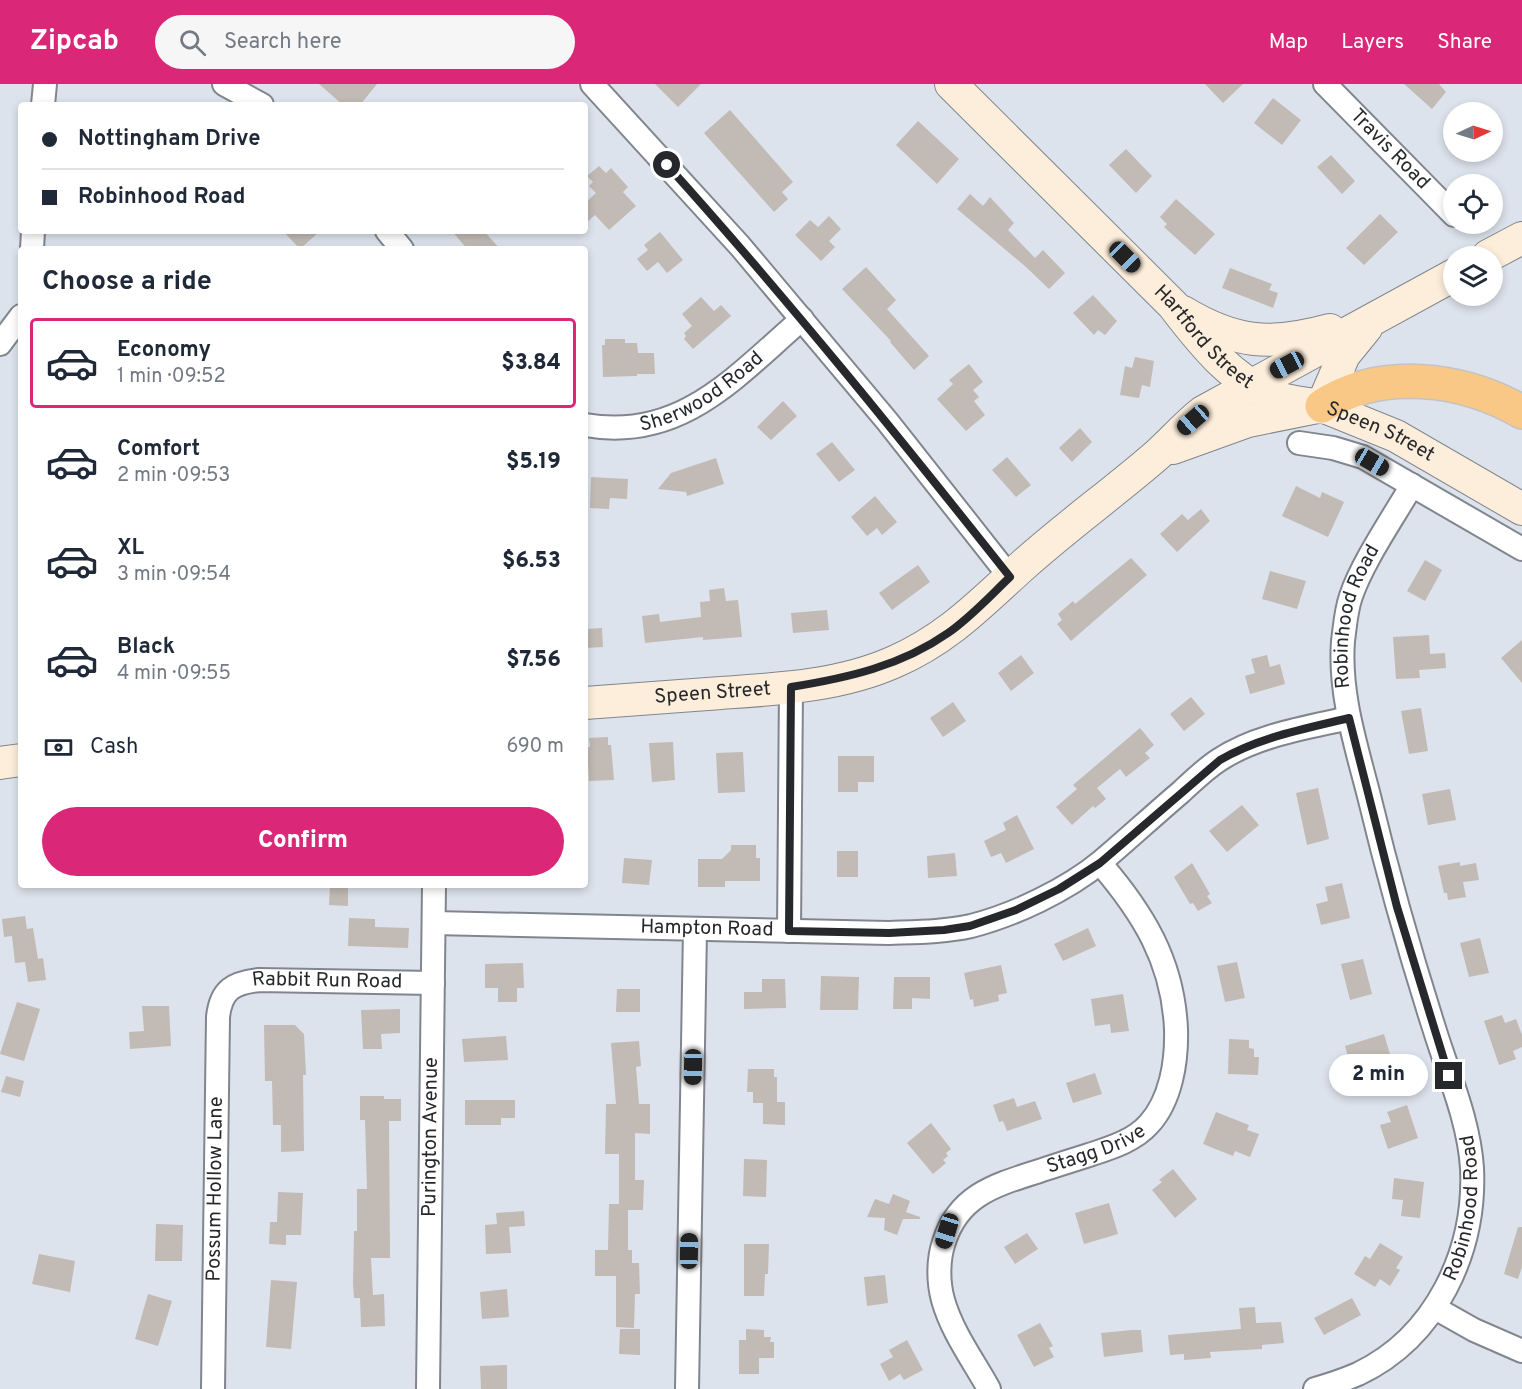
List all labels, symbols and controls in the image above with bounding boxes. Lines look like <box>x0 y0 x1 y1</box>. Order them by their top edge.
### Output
search box <box>155 15 575 69</box>
text: Zipcab <box>30 24 119 60</box>
icon: search <box>176 26 209 59</box>
text: Search here <box>224 29 341 56</box>
text: Map <box>1269 29 1308 56</box>
text: Layers <box>1341 29 1404 56</box>
text: Share <box>1437 29 1492 56</box>
north arrow <box>1443 102 1503 162</box>
map controls <box>1443 102 1503 306</box>
street label: Travis Road <box>1344 104 1435 196</box>
text: Nottingham Drive <box>78 126 260 153</box>
route start <box>653 151 680 178</box>
button: locate <box>1443 174 1503 234</box>
text: Robinhood Road <box>78 184 246 211</box>
car <box>1106 238 1144 276</box>
button: layers <box>1443 246 1503 306</box>
text: Choose a ride <box>42 265 212 299</box>
street label: Hartford Street <box>1148 280 1258 396</box>
icon: car <box>45 336 99 390</box>
text: Economy <box>117 337 211 364</box>
street label: Sherwood Road <box>637 346 769 439</box>
car <box>1267 349 1307 381</box>
text: $3.84 <box>501 350 561 377</box>
text: 1 min · 09:52 <box>117 364 226 390</box>
street label: Speen Street <box>1322 396 1439 468</box>
car <box>1174 401 1212 439</box>
icon: car <box>45 435 99 489</box>
text: Comfort <box>117 436 200 463</box>
car <box>1352 445 1392 479</box>
text: $5.19 <box>506 449 561 476</box>
text: 2 min · 09:53 <box>117 463 230 489</box>
icon: car <box>45 534 99 588</box>
text: XL <box>117 535 144 562</box>
street label: Robinhood Road <box>1329 540 1386 690</box>
text: $6.53 <box>502 548 561 575</box>
text: 3 min · 09:54 <box>117 562 231 588</box>
icon: car <box>45 633 99 687</box>
text: Black <box>117 634 175 661</box>
text: $7.56 <box>506 647 561 674</box>
text: 4 min · 09:55 <box>117 661 231 687</box>
street label: Speen Street <box>653 676 772 711</box>
icon: cash <box>42 731 75 764</box>
text: Cash <box>90 734 139 761</box>
text: 690 m <box>507 734 564 760</box>
button: Confirm <box>42 807 564 876</box>
street label: Hampton Road <box>640 915 774 943</box>
street label: Rabbit Run Road <box>251 966 403 995</box>
car <box>684 1049 702 1085</box>
callout: 2 min <box>1329 1055 1428 1097</box>
street label: Purington Avenue <box>417 1057 445 1217</box>
text: 2 min <box>1352 1062 1405 1088</box>
route end <box>1435 1062 1462 1089</box>
street label: Possum Hollow Lane <box>201 1096 230 1282</box>
street label: Stagg Drive <box>1043 1119 1152 1181</box>
street label: Robinhood Road <box>1438 1133 1485 1285</box>
car <box>933 1211 961 1251</box>
car <box>680 1233 698 1269</box>

